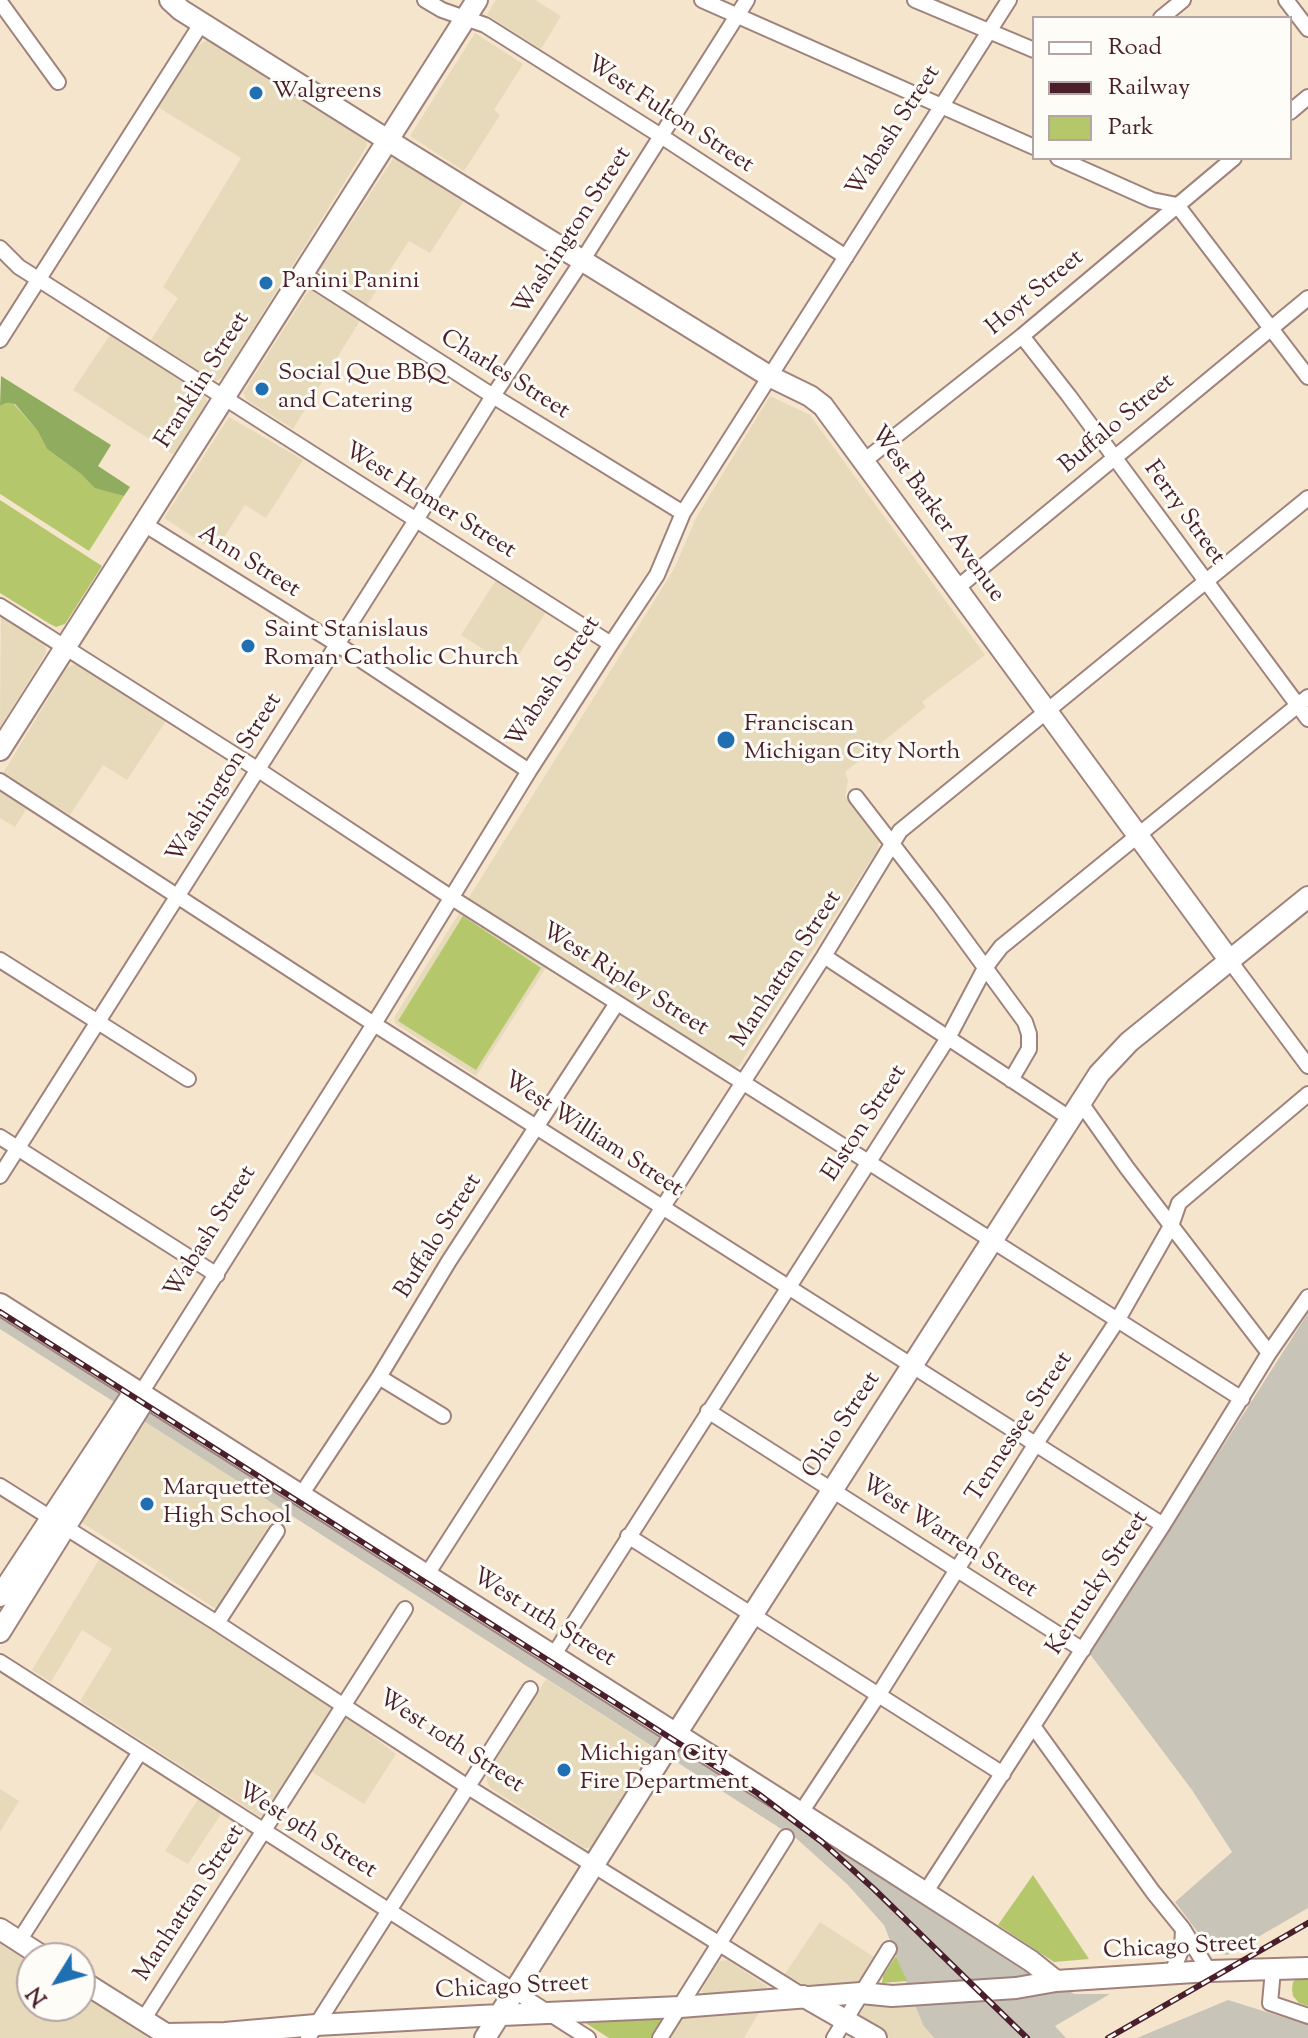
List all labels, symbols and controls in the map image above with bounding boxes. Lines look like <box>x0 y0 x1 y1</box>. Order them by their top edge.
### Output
legend <box>1032 16 1292 160</box>
text: Road <box>1108 31 1162 65</box>
street label: West Fulton Street <box>580 51 758 181</box>
street label: Wabash Street <box>842 61 948 203</box>
text: Railway <box>1108 71 1190 105</box>
place label: Walgreens <box>272 79 381 107</box>
marker: Walgreens <box>247 84 265 102</box>
text: Park <box>1108 111 1154 145</box>
street label: Washington Street <box>509 142 639 322</box>
street label: Hoyt Street <box>981 245 1091 343</box>
place label: Panini Panini <box>282 269 420 297</box>
marker: Panini Panini <box>257 274 275 292</box>
street label: Franklin Street <box>151 308 257 454</box>
street label: Charles Street <box>434 325 574 427</box>
place label: Social Que BBQ and Catering <box>278 361 447 417</box>
street label: Buffalo Street <box>1055 369 1181 481</box>
marker: Social Que BBQ and Catering <box>253 380 271 398</box>
street label: West Barker Avenue <box>862 421 1010 609</box>
street label: West Homer Street <box>338 438 520 566</box>
street label: Ferry Street <box>1136 457 1230 571</box>
street label: Ann Street <box>192 520 304 606</box>
street label: Wabash Street <box>502 612 608 754</box>
place label: Saint Stanislaus Roman Catholic Church <box>264 618 519 674</box>
marker: Saint Stanislaus Roman Catholic Church <box>239 637 257 655</box>
street label: Washington Street <box>162 689 290 869</box>
place label: Franciscan Michigan City North <box>744 712 961 768</box>
marker: Franciscan Michigan City North <box>715 729 737 751</box>
street label: Manhattan Street <box>727 886 849 1054</box>
street label: West Ripley Street <box>535 918 713 1044</box>
street label: Elston Street <box>818 1060 914 1188</box>
street label: West William Street <box>497 1067 687 1205</box>
street label: Wabash Street <box>160 1161 264 1305</box>
street label: Buffalo Street <box>390 1169 490 1305</box>
street label: Tennessee Street <box>962 1347 1080 1509</box>
street label: Ohio Street <box>798 1367 888 1485</box>
street label: West Warren Street <box>854 1470 1042 1606</box>
place label: Marquette High School <box>163 1476 291 1532</box>
marker: Marquette High School <box>138 1495 156 1513</box>
street label: Kentucky Street <box>1042 1507 1156 1661</box>
street label: West 11th Street <box>466 1563 620 1675</box>
street label: West 10th Street <box>372 1685 528 1801</box>
place label: Michigan City Fire Department <box>580 1742 749 1798</box>
marker: Michigan City Fire Department <box>555 1761 573 1779</box>
street label: West 9th Street <box>231 1778 381 1886</box>
street label: Manhattan Street <box>130 1820 252 1988</box>
street label: Chicago Street <box>1103 1931 1257 1967</box>
north arrow <box>16 1942 96 2022</box>
street label: Chicago Street <box>435 1971 589 2007</box>
text: N <box>20 1979 56 2012</box>

